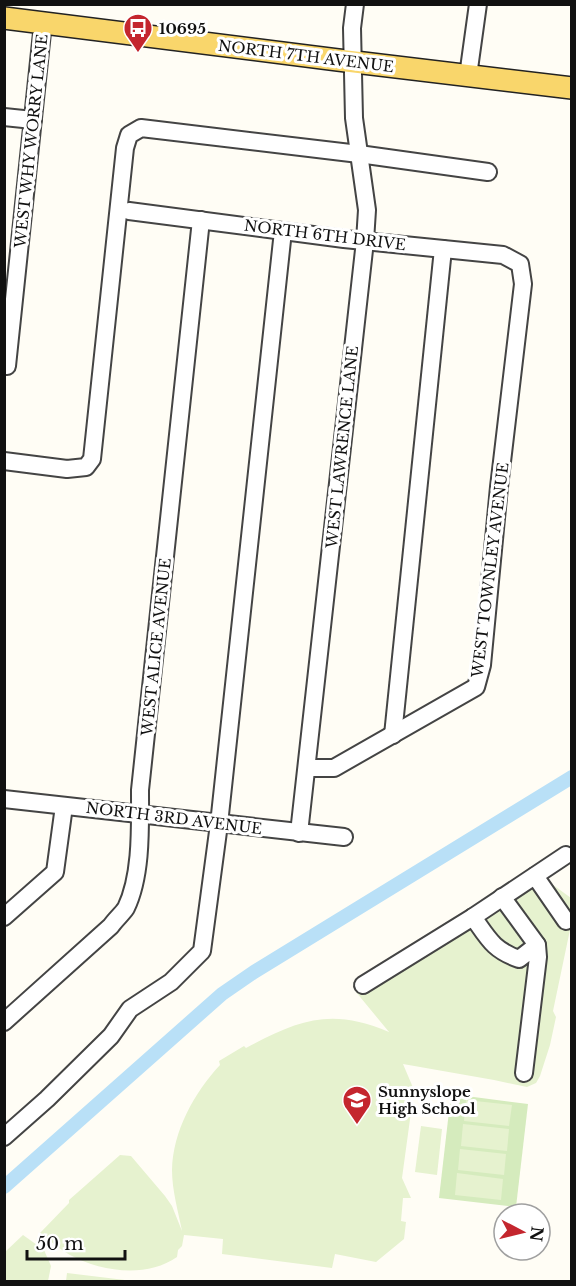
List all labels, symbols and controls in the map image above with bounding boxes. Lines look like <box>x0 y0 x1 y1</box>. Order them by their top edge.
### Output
bus stop icon: 10695 <box>122 12 154 54</box>
place label: 10695 <box>159 19 206 38</box>
street label: WEST WHY WORRY LANE <box>10 33 52 250</box>
street label: NORTH 7TH AVENUE <box>217 36 395 76</box>
street label: NORTH 6TH DRIVE <box>243 216 407 254</box>
street label: WEST LAWRENCE LANE <box>322 345 362 550</box>
street label: WEST TOWNLEY AVENUE <box>467 461 513 680</box>
street label: WEST ALICE AVENUE <box>137 557 175 738</box>
street label: NORTH 3RD AVENUE <box>85 798 263 838</box>
place label: Sunnyslope High School <box>378 1082 476 1118</box>
school or university icon: Sunnyslope High School <box>341 1084 373 1126</box>
north arrow <box>492 1202 552 1262</box>
scale bar <box>27 1223 124 1261</box>
text: N <box>526 1225 548 1243</box>
text: 50 m <box>36 1233 84 1255</box>

